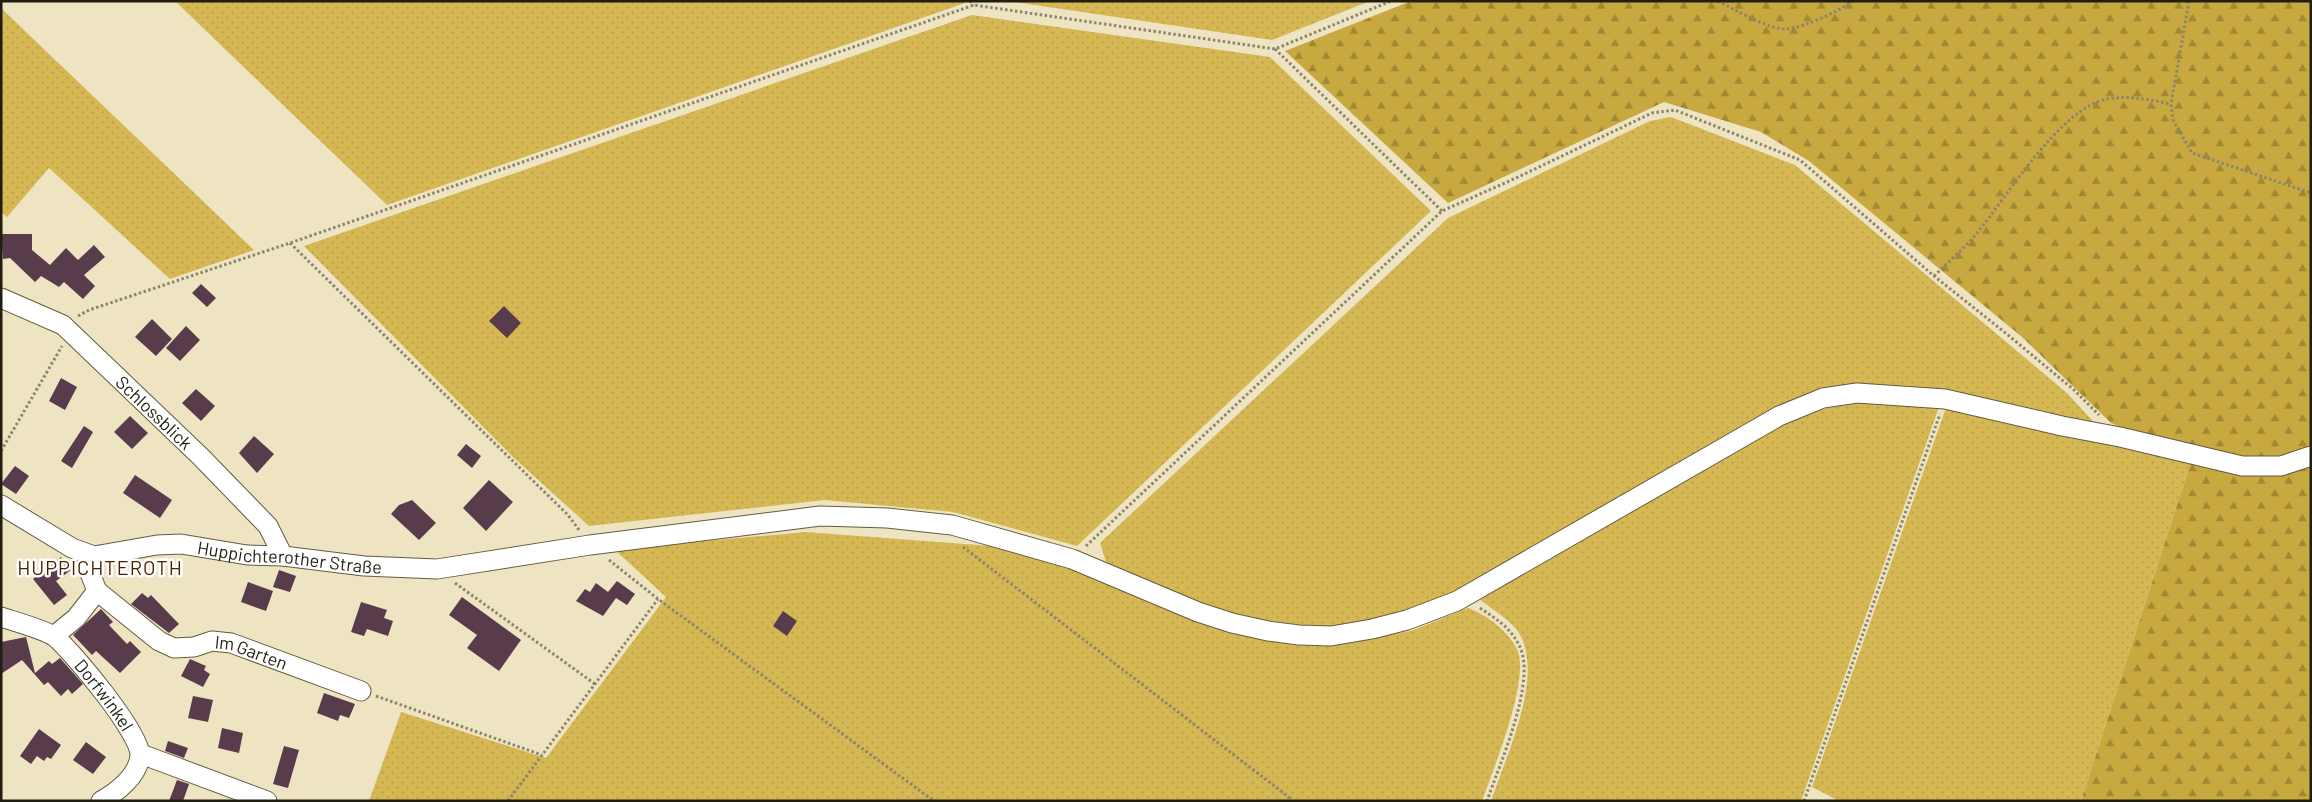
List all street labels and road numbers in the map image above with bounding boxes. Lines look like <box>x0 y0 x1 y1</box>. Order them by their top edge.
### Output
street label: Schlossblick <box>111 371 197 454</box>
street label: Huppichterother Straße <box>196 536 382 578</box>
street label: Im Garten <box>214 630 291 674</box>
street label: Dorfwinkel <box>70 654 138 735</box>

